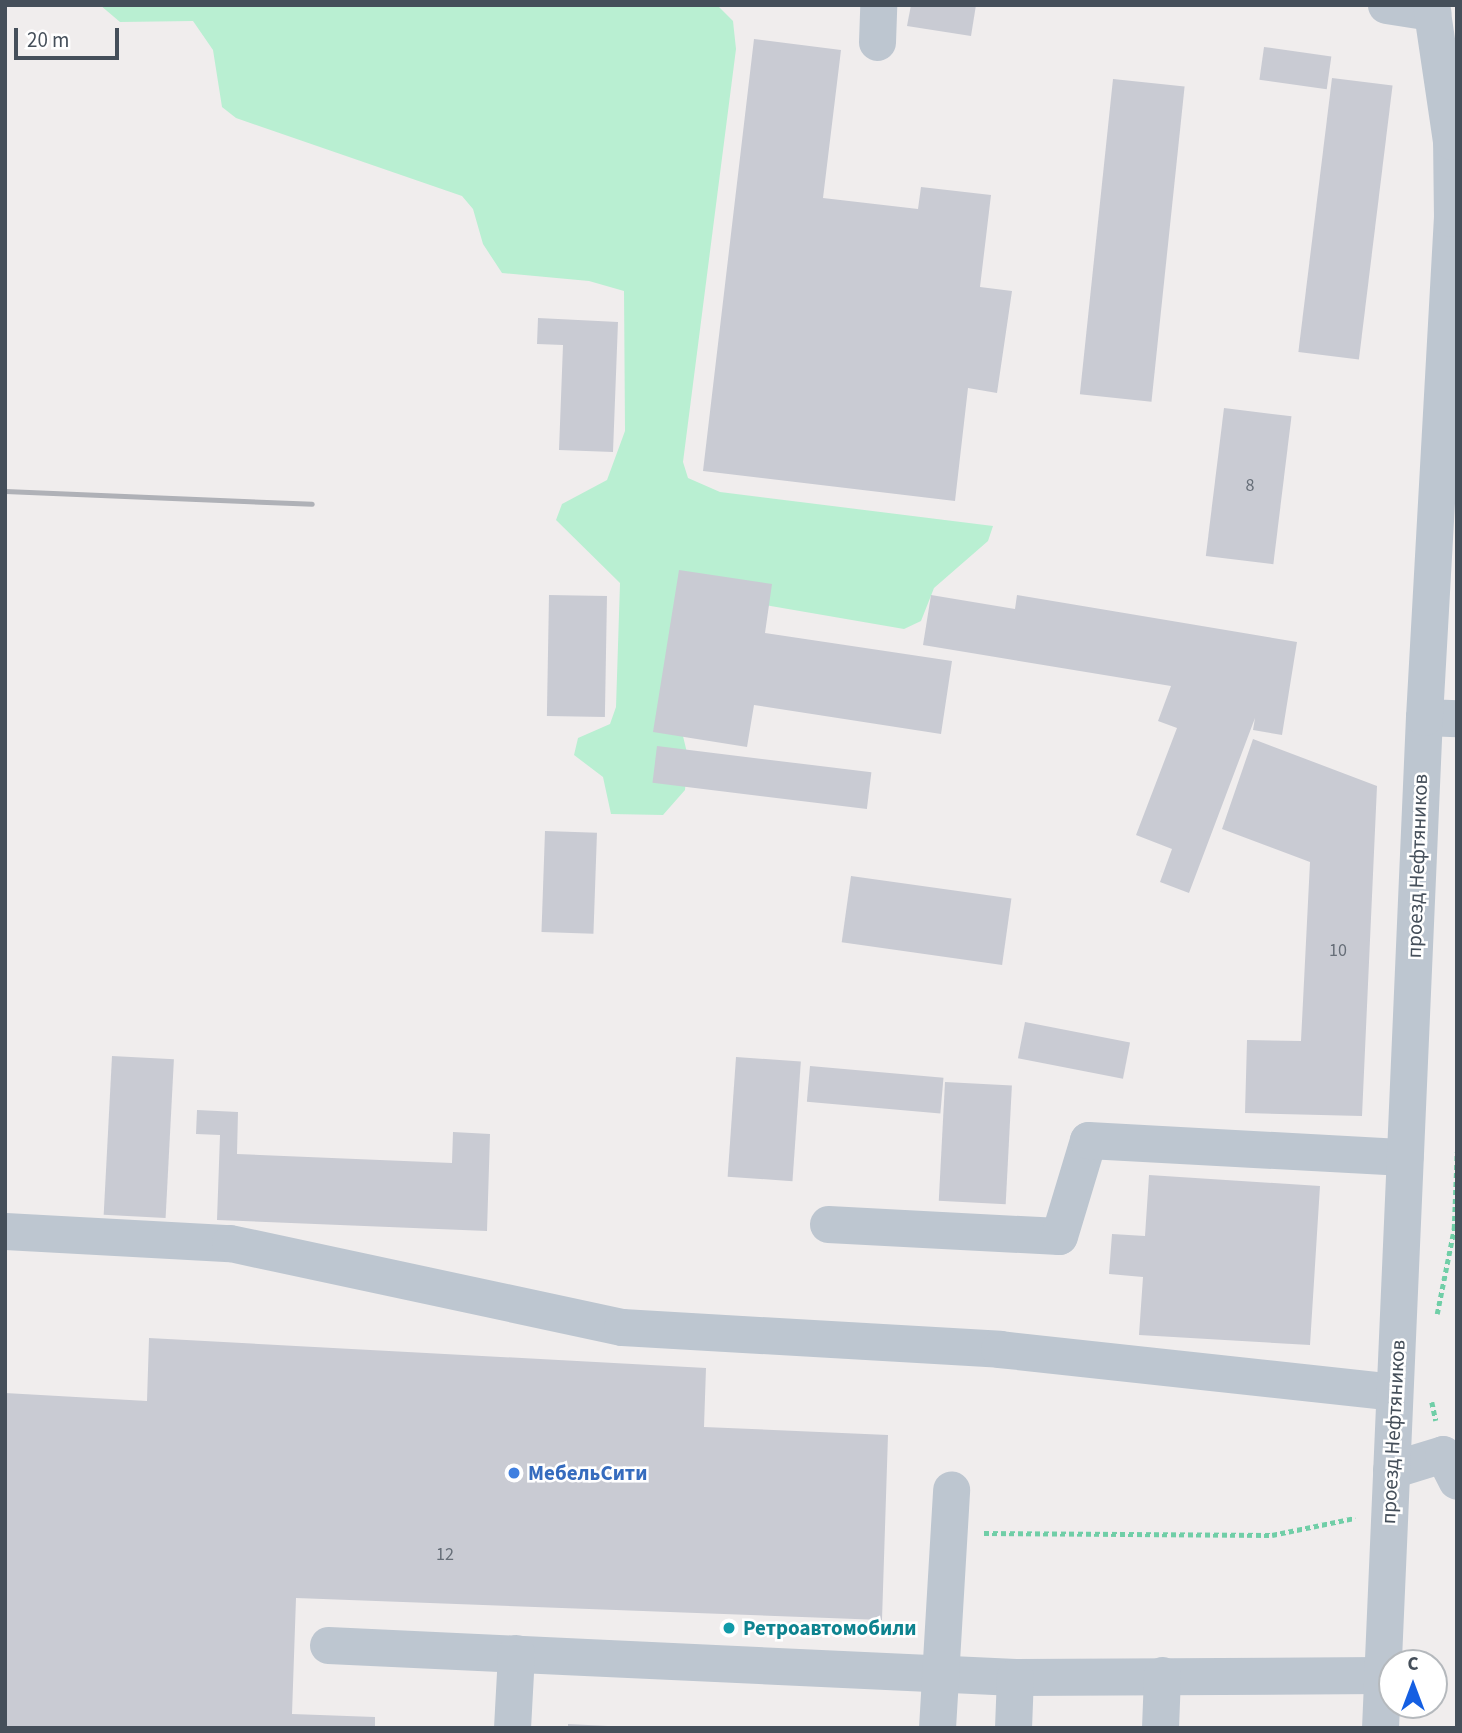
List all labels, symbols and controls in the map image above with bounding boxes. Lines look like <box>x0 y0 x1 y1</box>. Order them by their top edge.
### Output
scale bar <box>18 14 122 58</box>
text: 20 m <box>27 25 69 55</box>
house number: 8 <box>1246 475 1254 497</box>
street label: проезд Нефтяников <box>1401 773 1433 959</box>
house number: 10 <box>1329 940 1347 962</box>
street label: проезд Нефтяников <box>1376 1339 1410 1525</box>
place label: МебельСити <box>528 1460 647 1486</box>
marker: МебельСити <box>506 1465 522 1481</box>
house number: 12 <box>436 1544 454 1566</box>
place label: Ретроавтомобили <box>743 1615 917 1641</box>
marker: Ретроавтомобили <box>721 1620 737 1636</box>
north arrow <box>1378 1649 1448 1719</box>
text: С <box>1407 1651 1419 1678</box>

